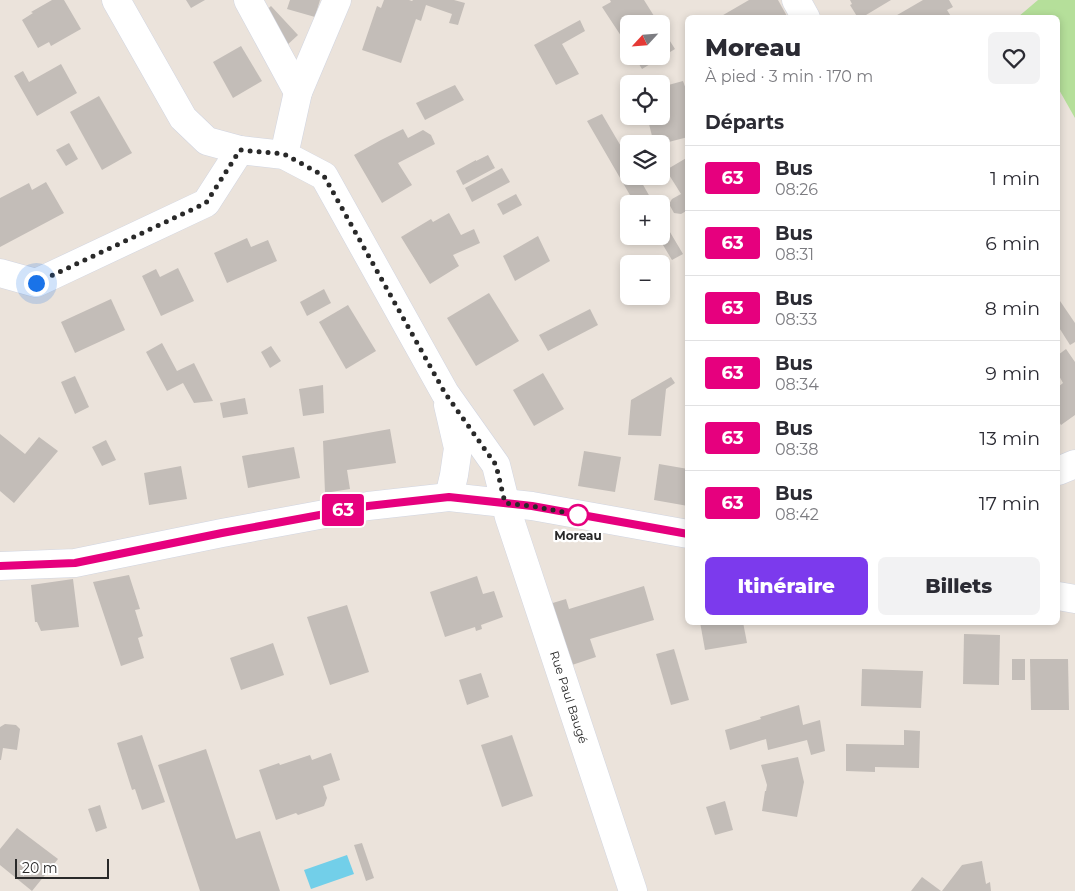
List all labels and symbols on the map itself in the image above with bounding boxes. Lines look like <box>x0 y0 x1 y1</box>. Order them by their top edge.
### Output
north arrow <box>620 15 670 65</box>
your location <box>24 271 49 296</box>
line badge: 63 <box>320 494 366 526</box>
marker: Moreau <box>567 504 589 526</box>
place label: Moreau <box>554 528 602 543</box>
street label: Rue Paul Baugé <box>547 649 591 745</box>
scale bar <box>15 856 109 879</box>

